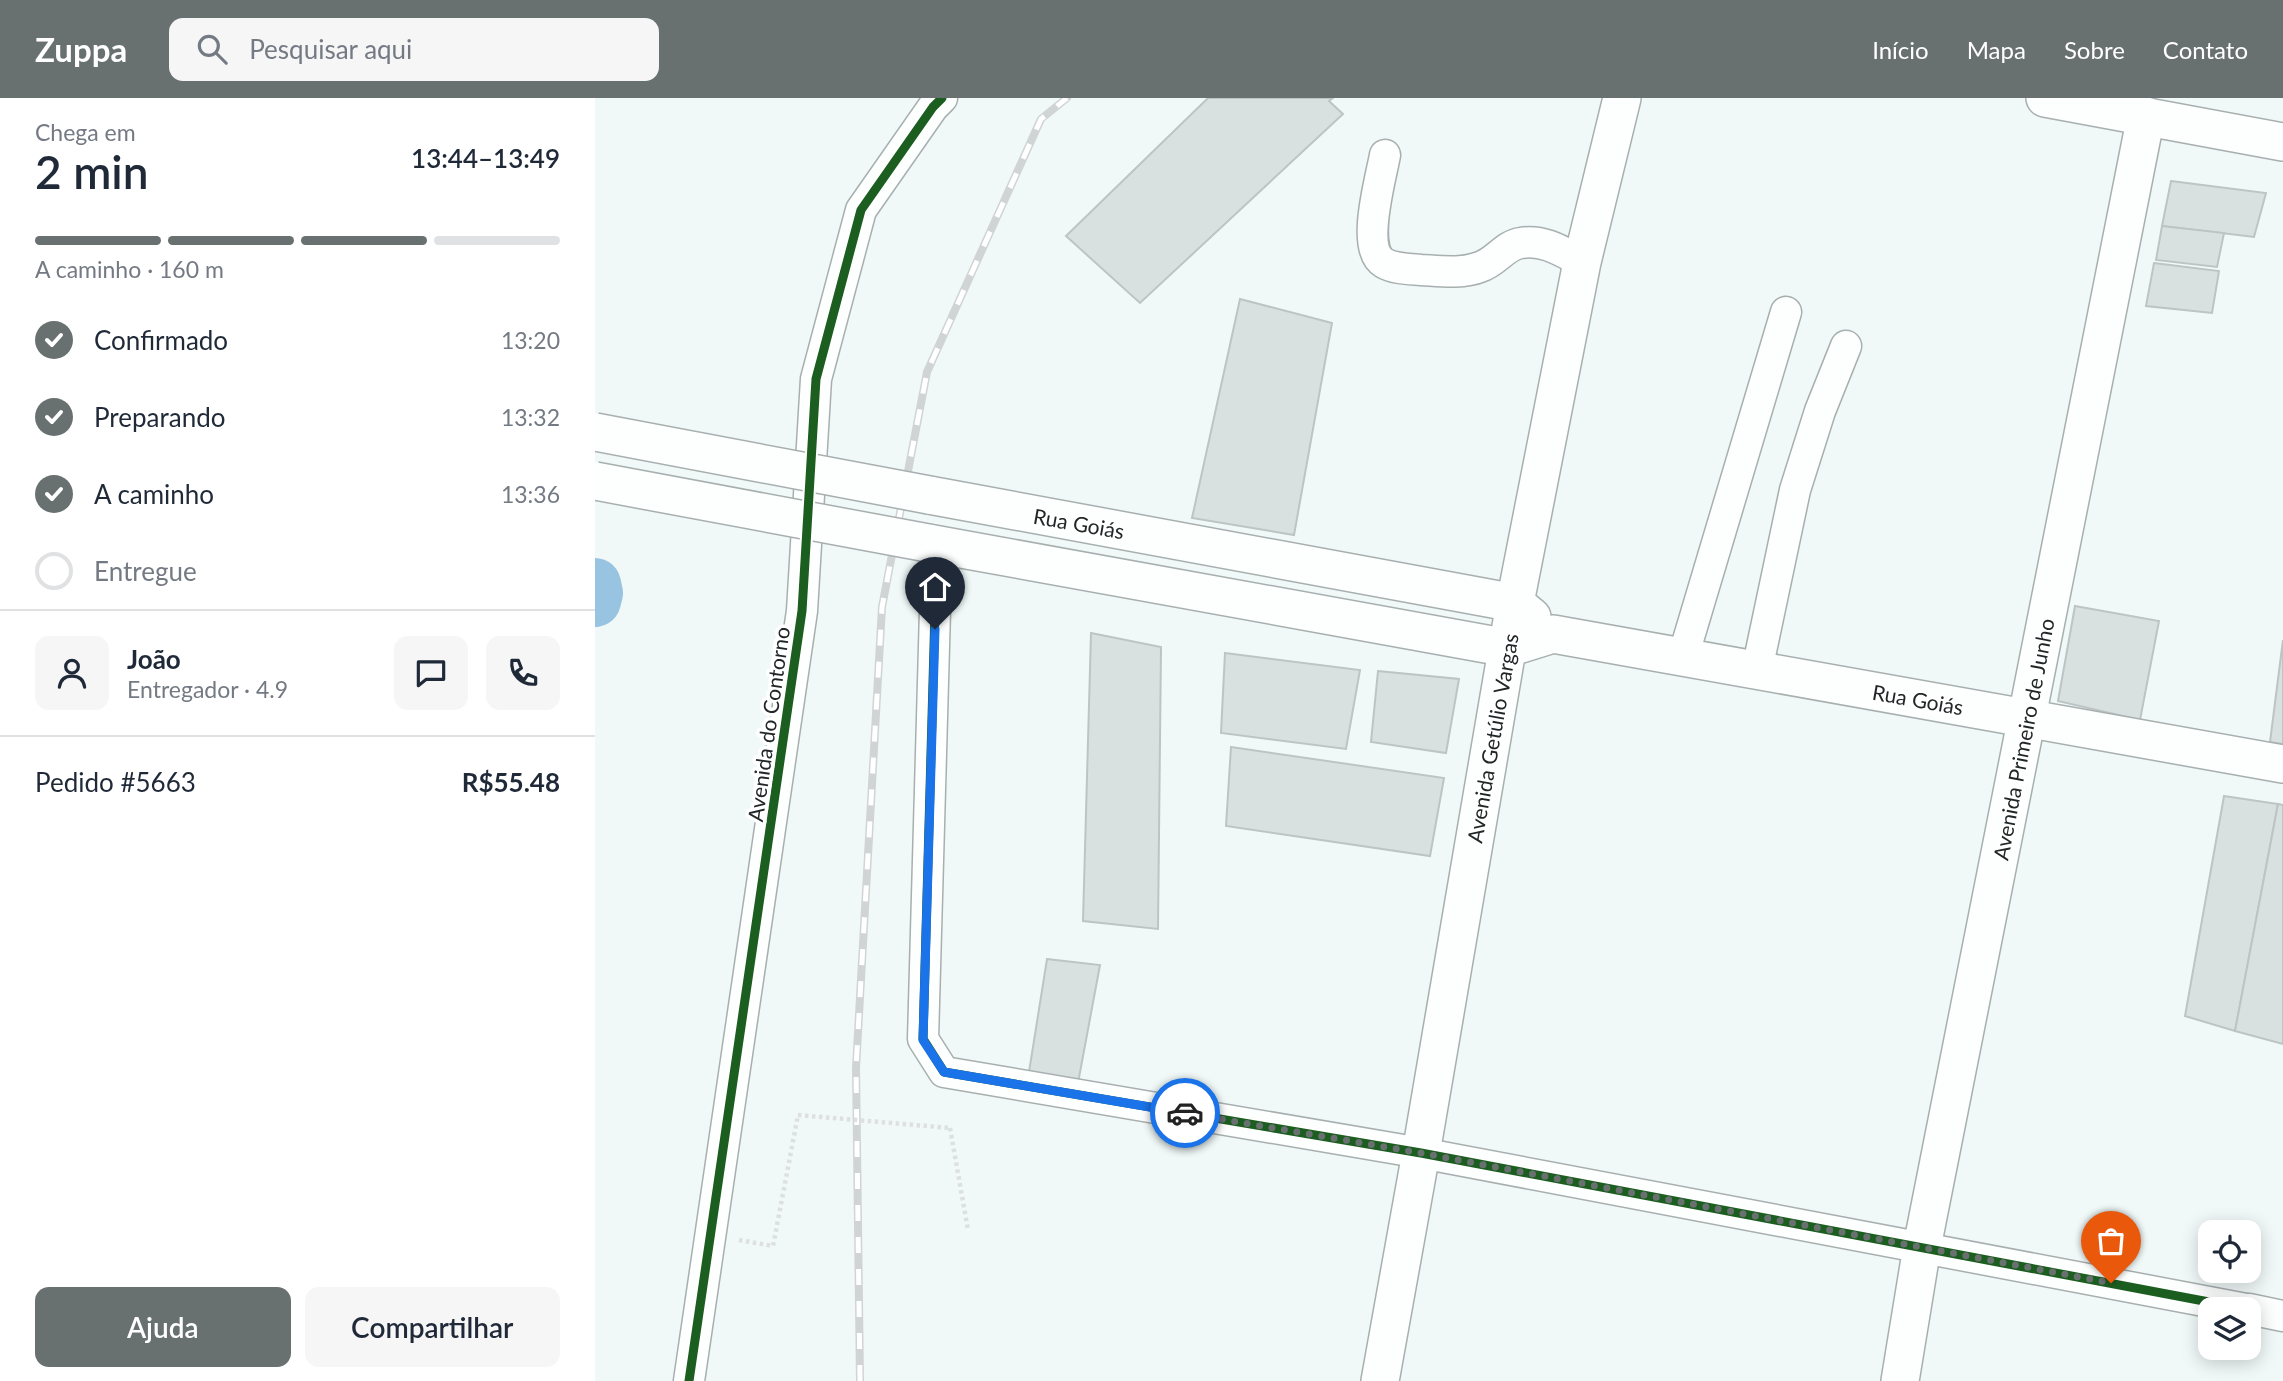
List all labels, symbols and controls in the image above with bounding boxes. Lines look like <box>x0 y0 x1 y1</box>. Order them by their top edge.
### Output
search box <box>169 18 659 81</box>
text: Zuppa <box>35 29 127 69</box>
icon: search <box>193 30 231 68</box>
text: Pesquisar aqui <box>249 33 412 65</box>
text: Início <box>1872 35 1929 64</box>
text: Mapa <box>1967 35 2026 64</box>
text: Sobre <box>2064 35 2125 64</box>
text: Contato <box>2163 35 2248 64</box>
text: Chega em <box>35 118 136 146</box>
text: 13:44–13:49 <box>411 142 560 174</box>
text: 2 min <box>35 144 149 199</box>
text: A caminho · 160 m <box>35 255 224 283</box>
icon: check <box>35 321 73 359</box>
text: Confirmado <box>94 324 228 356</box>
text: 13:20 <box>501 326 560 354</box>
icon: check <box>35 398 73 436</box>
text: Preparando <box>94 401 226 433</box>
text: 13:32 <box>501 403 560 431</box>
icon: check <box>35 475 73 513</box>
text: A caminho <box>94 478 214 510</box>
text: 13:36 <box>501 480 560 508</box>
street label: Rua Goiás <box>1032 503 1126 543</box>
text: Entregue <box>94 555 197 587</box>
pin <box>905 557 965 629</box>
icon: home <box>916 568 954 606</box>
street label: Avenida Primeiro de Junho <box>1987 616 2059 862</box>
street label: Avenida do Contorno <box>742 625 794 823</box>
street label: Avenida Getúlio Vargas <box>1461 631 1523 845</box>
button: person <box>35 636 109 710</box>
button: chat <box>394 636 468 710</box>
button: phone <box>486 636 560 710</box>
text: João <box>127 643 181 675</box>
text: Entregador · 4.9 <box>127 675 288 703</box>
street label: Rua Goiás <box>1871 679 1965 719</box>
text: Pedido #5663 <box>35 766 196 798</box>
text: R$55.48 <box>462 766 560 798</box>
courier <box>1150 1078 1220 1148</box>
icon: car <box>1166 1094 1204 1132</box>
pin <box>2081 1211 2141 1283</box>
map controls <box>2198 1220 2261 1360</box>
button: locate <box>2198 1220 2261 1283</box>
icon: bag <box>2092 1222 2130 1260</box>
button: Ajuda <box>35 1287 291 1367</box>
button: Compartilhar <box>305 1287 560 1367</box>
button: layers <box>2198 1297 2261 1360</box>

